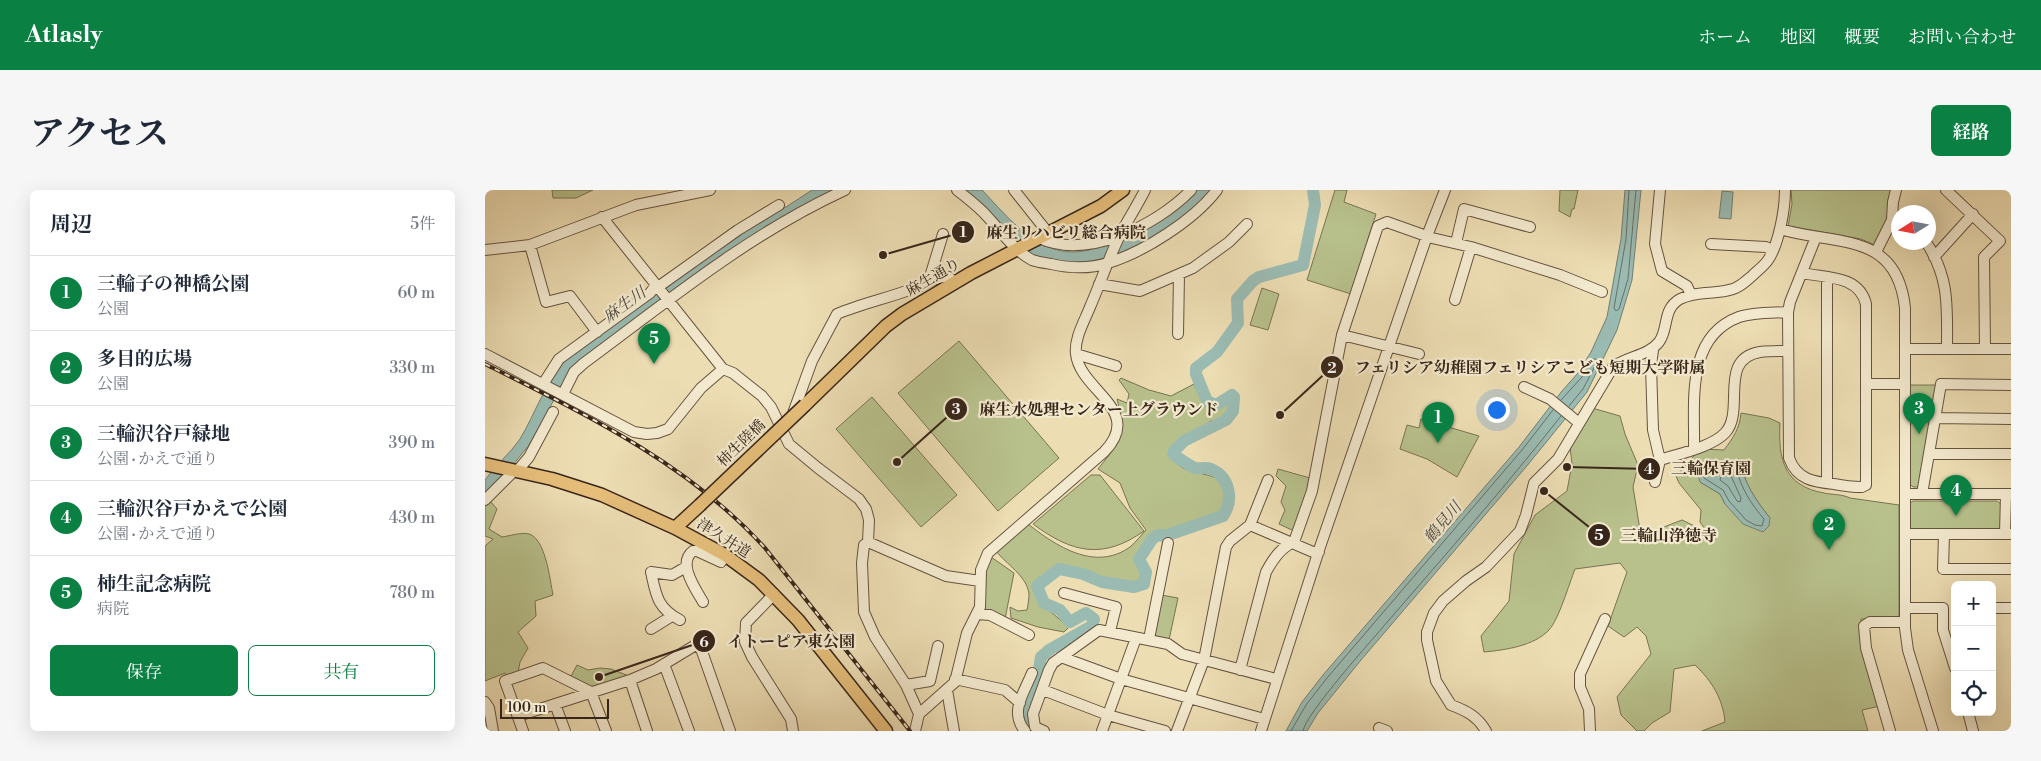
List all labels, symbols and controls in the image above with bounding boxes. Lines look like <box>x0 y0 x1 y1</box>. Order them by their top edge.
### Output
text: Atlasly <box>25 20 102 50</box>
text: ホーム <box>1698 26 1752 49</box>
text: 地図 <box>1780 26 1816 49</box>
text: 概要 <box>1844 26 1880 49</box>
text: お問い合わせ <box>1908 26 2016 49</box>
button: 経路 <box>1931 105 2011 156</box>
text: アクセス <box>30 113 169 156</box>
north arrow <box>1891 205 1936 250</box>
text: 周辺 <box>50 212 92 238</box>
text: 5件 <box>410 214 435 234</box>
callout: 麻生リハビリ総合病院 <box>951 217 1156 248</box>
text: 1 <box>959 223 967 242</box>
text: 麻生リハビリ総合病院 <box>986 223 1146 243</box>
street label: 麻生通り <box>903 254 964 301</box>
text: 三輪子の神橋公園 <box>97 272 249 296</box>
water label: 麻生川 <box>599 281 651 327</box>
text: 1 <box>62 283 70 303</box>
text: 60 m <box>397 283 435 303</box>
text: 公園 <box>97 299 129 319</box>
pin: 5 <box>638 323 670 364</box>
text: 多目的広場 <box>97 347 192 371</box>
callout: フェリシア幼稚園フェリシアこども短期大学附属 <box>1319 352 1716 383</box>
text: 2 <box>61 358 71 378</box>
text: 330 m <box>389 358 435 378</box>
text: フェリシア幼稚園フェリシアこども短期大学附属 <box>1355 358 1705 378</box>
text: 2 <box>1327 359 1337 378</box>
text: 公園 <box>97 374 129 394</box>
pin: 3 <box>1903 393 1935 434</box>
callout: 麻生水処理センター上グラウンド <box>944 394 1229 425</box>
your location <box>1484 397 1510 423</box>
text: 3 <box>951 400 961 419</box>
text: 麻生水処理センター上グラウンド <box>979 400 1219 420</box>
pin: 1 <box>1422 402 1454 443</box>
street label: 柿生陸橋 <box>713 416 770 471</box>
text: 三輪沢谷戸緑地 <box>97 422 230 446</box>
text: 3 <box>61 433 71 453</box>
text: 390 m <box>389 433 435 453</box>
text: 公園 · かえで通り <box>97 449 218 469</box>
callout: 三輪保育園 <box>1636 453 1761 484</box>
text: 三輪保育園 <box>1671 459 1751 479</box>
text: 4 <box>1644 460 1654 479</box>
pin: 4 <box>1940 475 1972 516</box>
water label: 鶴見川 <box>1420 496 1467 547</box>
text: 三輪沢谷戸かえで公園 <box>97 497 287 521</box>
text: 4 <box>61 508 71 528</box>
text: 430 m <box>389 508 435 528</box>
pin: 2 <box>1813 509 1845 550</box>
street label: 津久井道 <box>693 514 754 562</box>
callout: 三輪山浄徳寺 <box>1586 519 1727 550</box>
text: 公園 · かえで通り <box>97 524 218 544</box>
text: 5 <box>1594 526 1604 545</box>
text: 三輪山浄徳寺 <box>1621 526 1717 546</box>
text: 柿生記念病院 <box>97 572 211 596</box>
map controls <box>1951 581 1996 716</box>
button: + <box>1951 581 1996 626</box>
text: 5 <box>61 583 71 603</box>
text: 780 m <box>390 583 435 603</box>
text: 病院 <box>97 599 129 619</box>
callout: イトーピア東公園 <box>692 626 865 657</box>
button: − <box>1951 626 1996 671</box>
text: イトーピア東公園 <box>727 632 855 652</box>
text: 6 <box>699 633 709 652</box>
button: 保存 <box>50 645 238 696</box>
button: 共有 <box>248 645 435 696</box>
button: locate <box>1951 671 1996 716</box>
scale bar <box>500 696 609 719</box>
text: 100 m <box>507 699 546 717</box>

